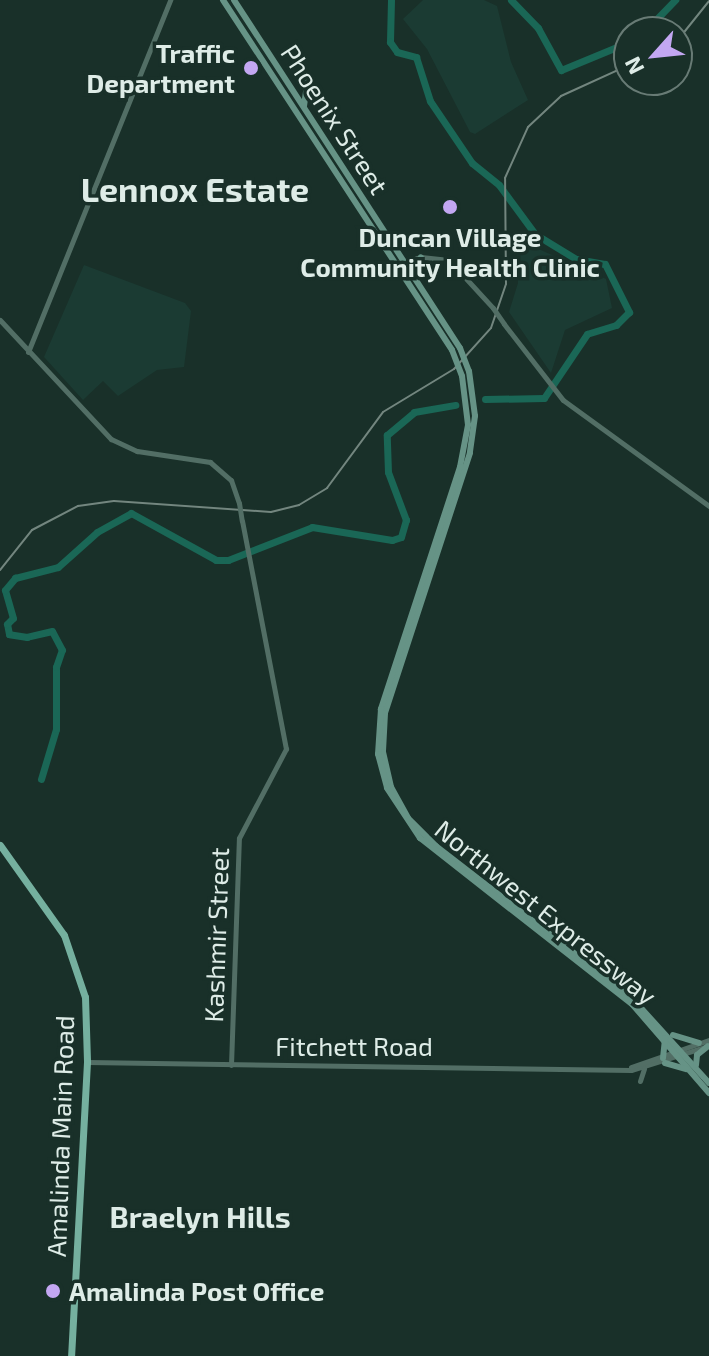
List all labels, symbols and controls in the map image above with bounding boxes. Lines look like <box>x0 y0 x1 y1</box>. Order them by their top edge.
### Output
north arrow <box>613 16 693 96</box>
place label: Traffic Department <box>87 37 235 98</box>
street label: Phoenix Street <box>275 38 395 200</box>
text: N <box>618 53 649 79</box>
marker: Traffic Department <box>242 59 260 77</box>
district label: Lennox Estate <box>81 169 309 209</box>
marker: Duncan Village Community Health Clinic <box>439 196 461 218</box>
place label: Duncan Village Community Health Clinic <box>300 221 600 282</box>
street label: Northwest Expressway <box>429 813 663 1011</box>
street label: Kashmir Street <box>197 847 235 1023</box>
street label: Amalinda Main Road <box>40 1015 80 1257</box>
street label: Fitchett Road <box>275 1030 433 1062</box>
district label: Braelyn Hills <box>109 1198 291 1234</box>
place label: Amalinda Post Office <box>69 1275 324 1307</box>
marker: Amalinda Post Office <box>44 1282 62 1300</box>

